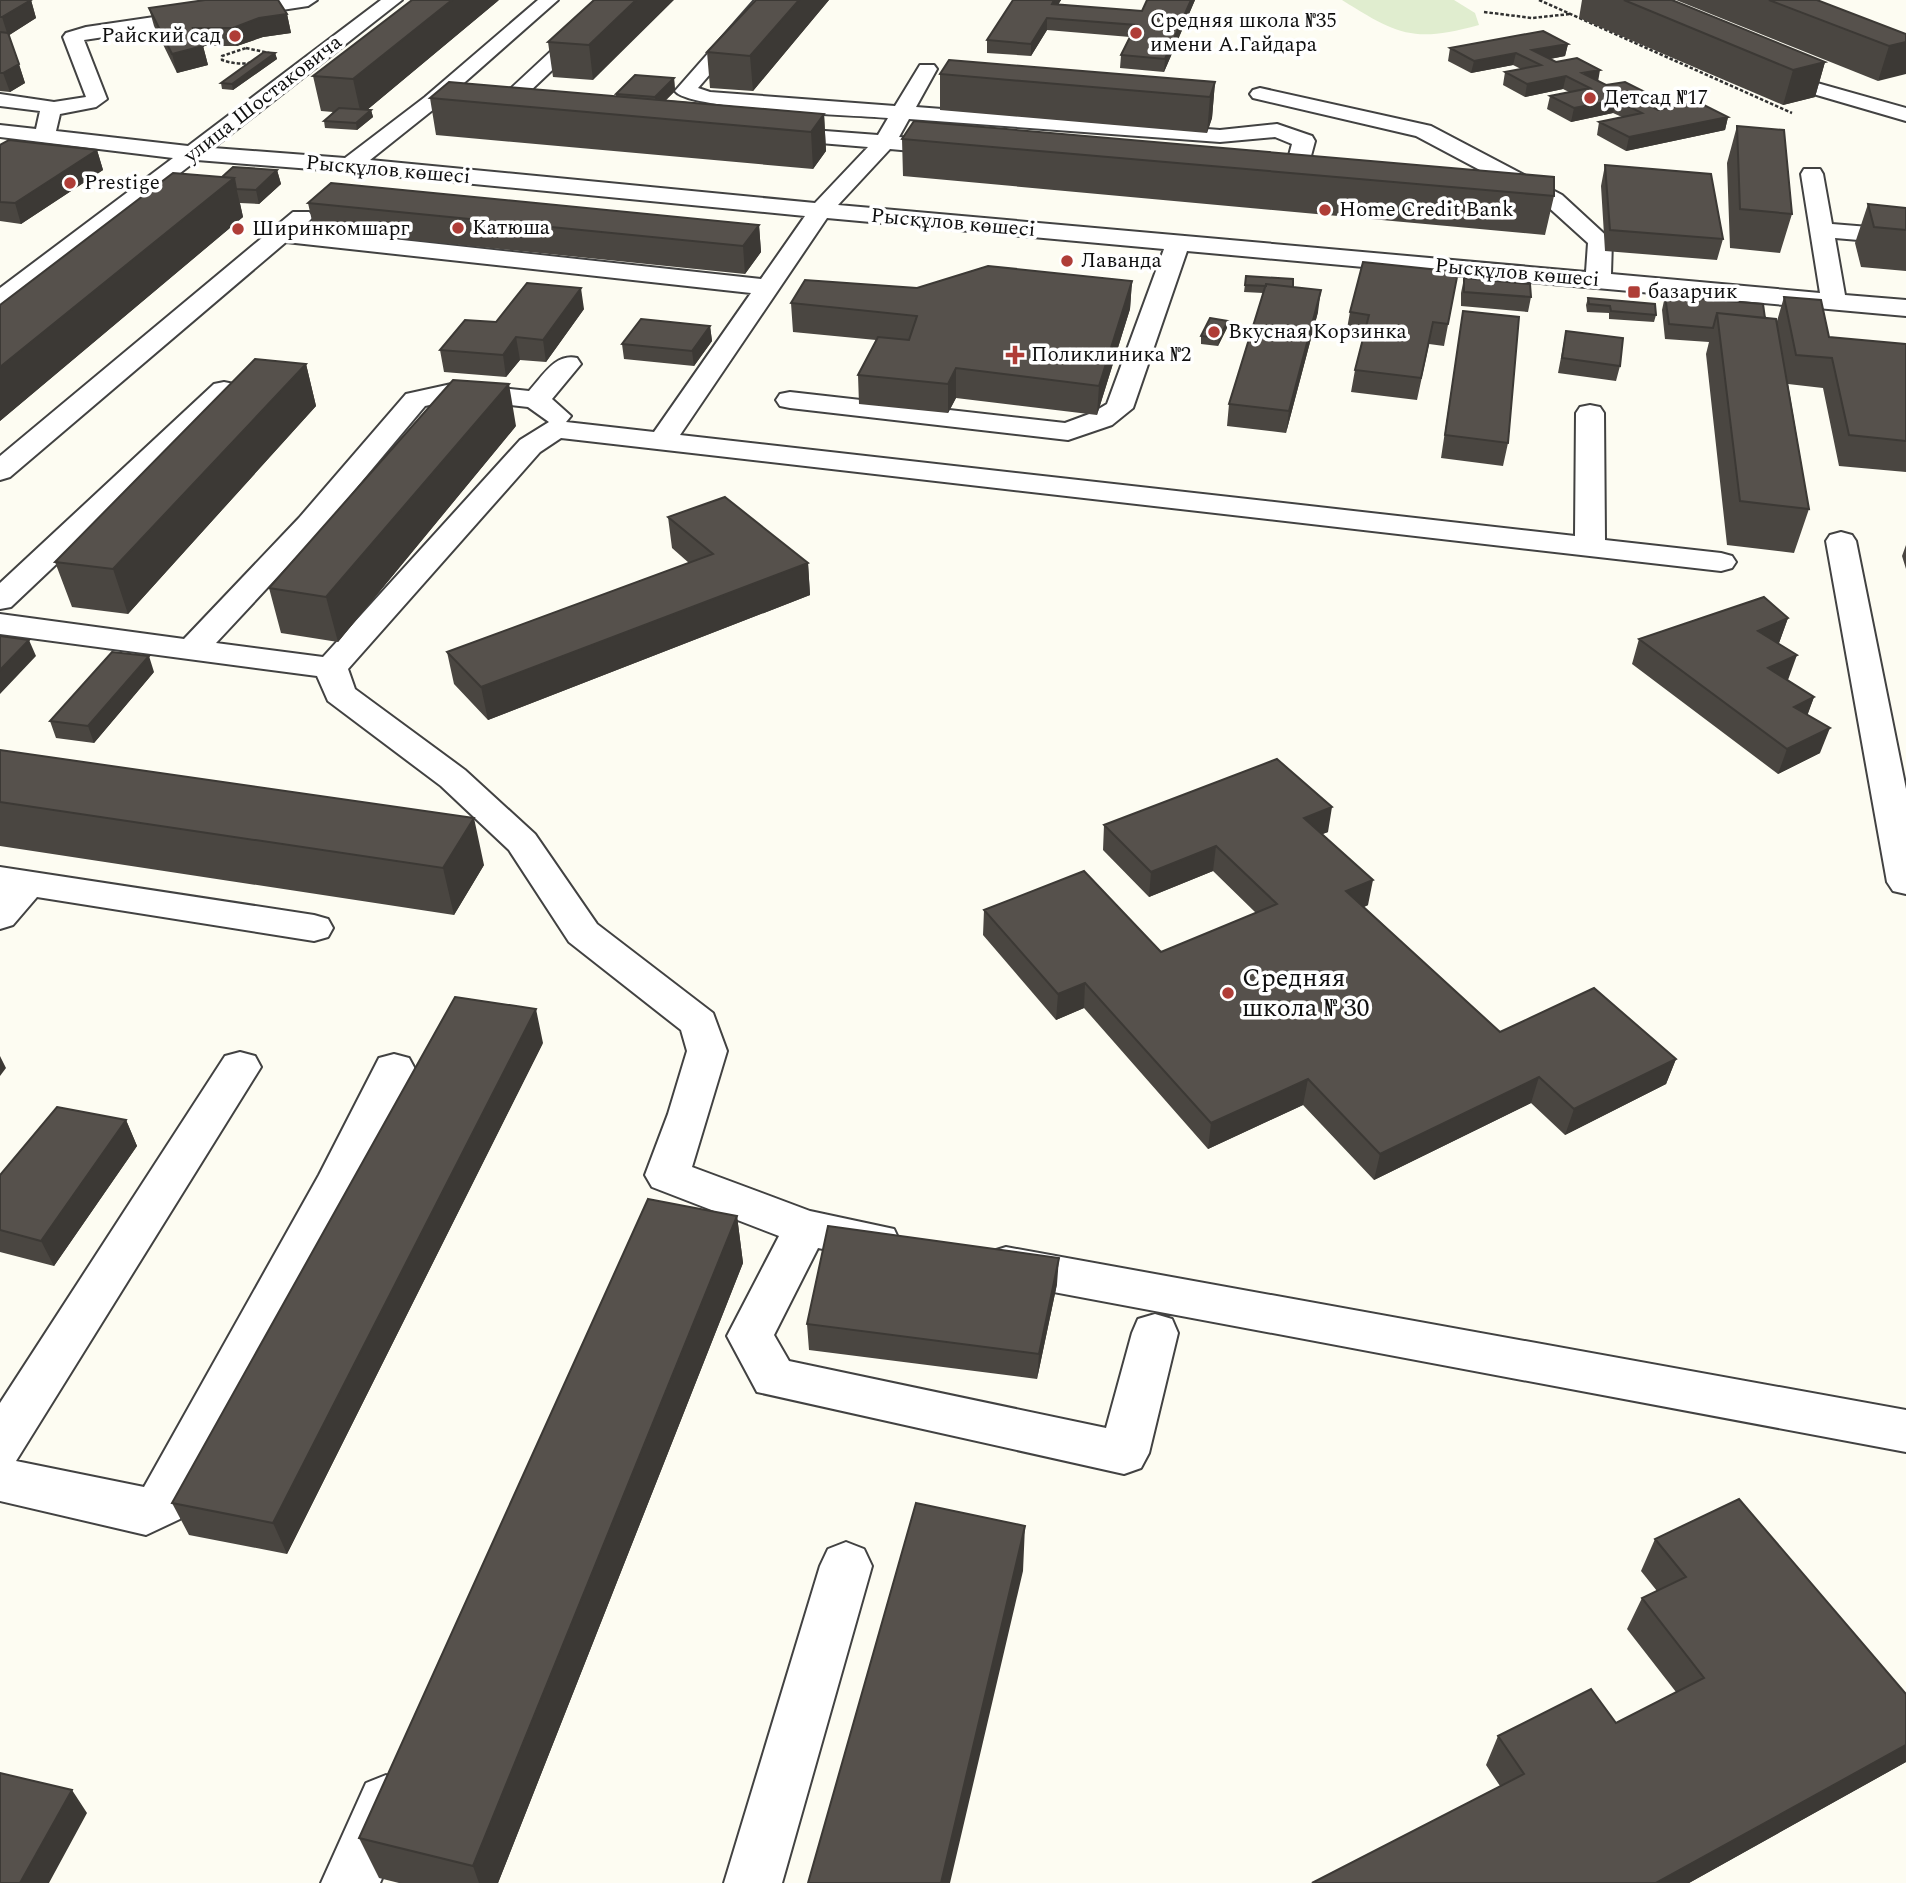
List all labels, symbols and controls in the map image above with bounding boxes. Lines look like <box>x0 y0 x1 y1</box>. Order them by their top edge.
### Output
place label: Средняя школа №35 имени А.Гайдара <box>1150 5 1337 61</box>
place label: Райский сад <box>101 20 221 52</box>
marker: Средняя школа №35 имени А.Гайдара <box>1128 25 1144 41</box>
street label: улица Шостаковича <box>176 26 350 172</box>
marker: Райский сад <box>227 28 243 44</box>
place label: Детсад №17 <box>1604 82 1708 114</box>
marker: Детсад №17 <box>1582 90 1598 106</box>
street label: Рысқұлов көшесі <box>304 147 472 193</box>
place label: Prestige <box>84 167 160 199</box>
marker: Prestige <box>62 175 78 191</box>
place label: Home Credit Bank <box>1339 194 1514 226</box>
street label: Рысқұлов көшесі <box>869 200 1037 246</box>
marker: Home Credit Bank <box>1317 202 1333 218</box>
place label: Катюша <box>472 212 551 244</box>
place label: Ширинкомшарг <box>252 213 410 245</box>
marker: Катюша <box>450 220 466 236</box>
marker: Ширинкомшарг <box>230 221 246 237</box>
place label: Лаванда <box>1081 245 1163 277</box>
street label: Рысқұлов көшесі <box>1433 250 1601 296</box>
marker: Лаванда <box>1059 253 1075 269</box>
place label: базарчик <box>1648 276 1738 308</box>
marker: базарчик <box>1626 284 1642 300</box>
place label: Вкусная Корзинка <box>1228 316 1408 348</box>
marker: Вкусная Корзинка <box>1206 324 1222 340</box>
place label: Поликлиника №2 <box>1031 339 1191 371</box>
marker: Поликлиника №2 <box>1005 345 1025 365</box>
place label: Средняя школа № 30 <box>1242 958 1370 1028</box>
marker: Средняя школа № 30 <box>1220 985 1236 1001</box>

